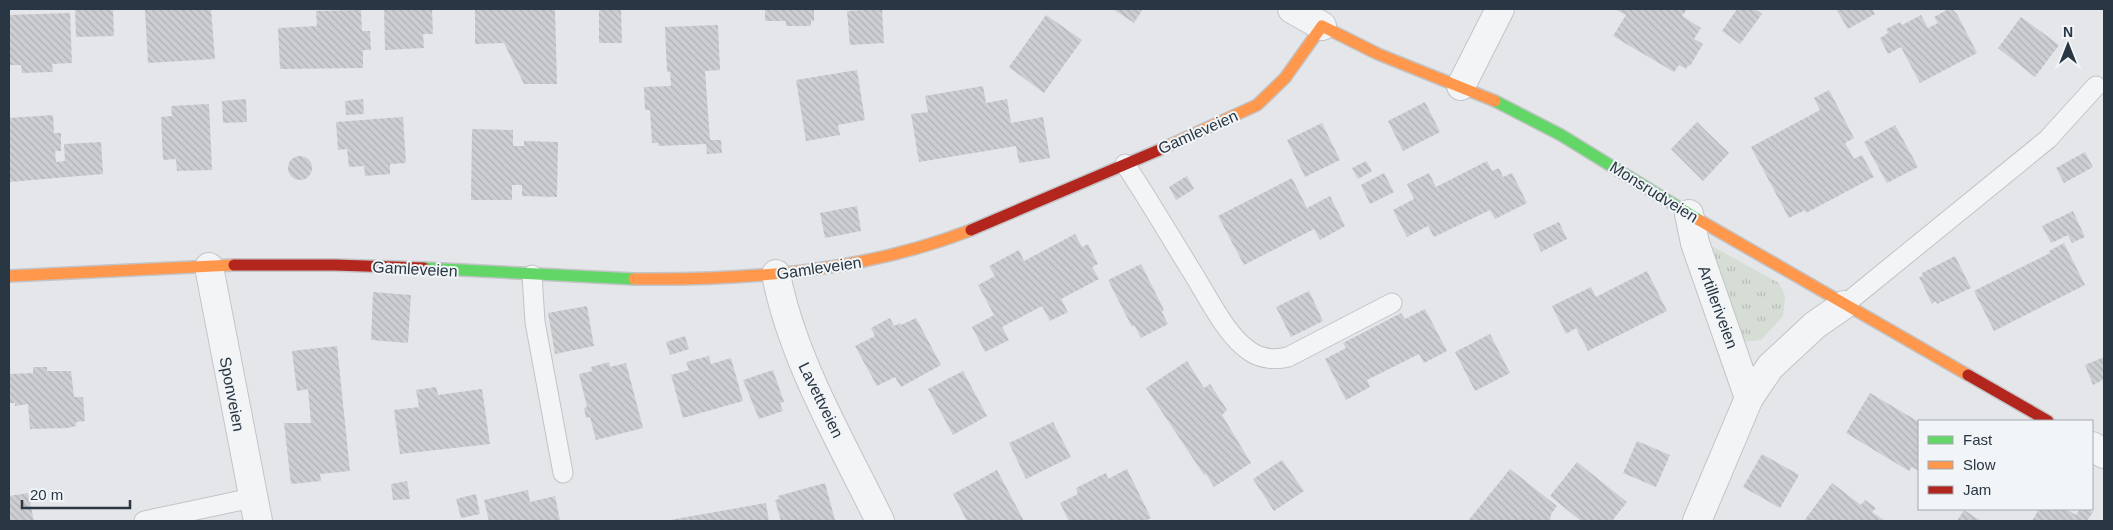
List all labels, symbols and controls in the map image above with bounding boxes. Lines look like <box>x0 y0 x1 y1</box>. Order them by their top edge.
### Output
north arrow <box>2043 20 2093 70</box>
text: N <box>2063 24 2073 40</box>
street label: Gamleveien <box>1156 107 1240 157</box>
street label: Monsrudveien <box>1607 158 1701 226</box>
street label: Gamleveien <box>776 254 862 282</box>
street label: Gamleveien <box>372 258 458 280</box>
street label: Artilleriveien <box>1695 263 1741 351</box>
street label: Sponveien <box>216 355 248 433</box>
street label: Lavettveien <box>795 359 847 441</box>
legend <box>1918 420 2093 510</box>
text: Fast <box>1963 431 1993 448</box>
text: Slow <box>1963 456 1996 473</box>
scale bar <box>22 478 130 510</box>
text: Jam <box>1963 481 1991 498</box>
text: 20 m <box>30 486 63 503</box>

